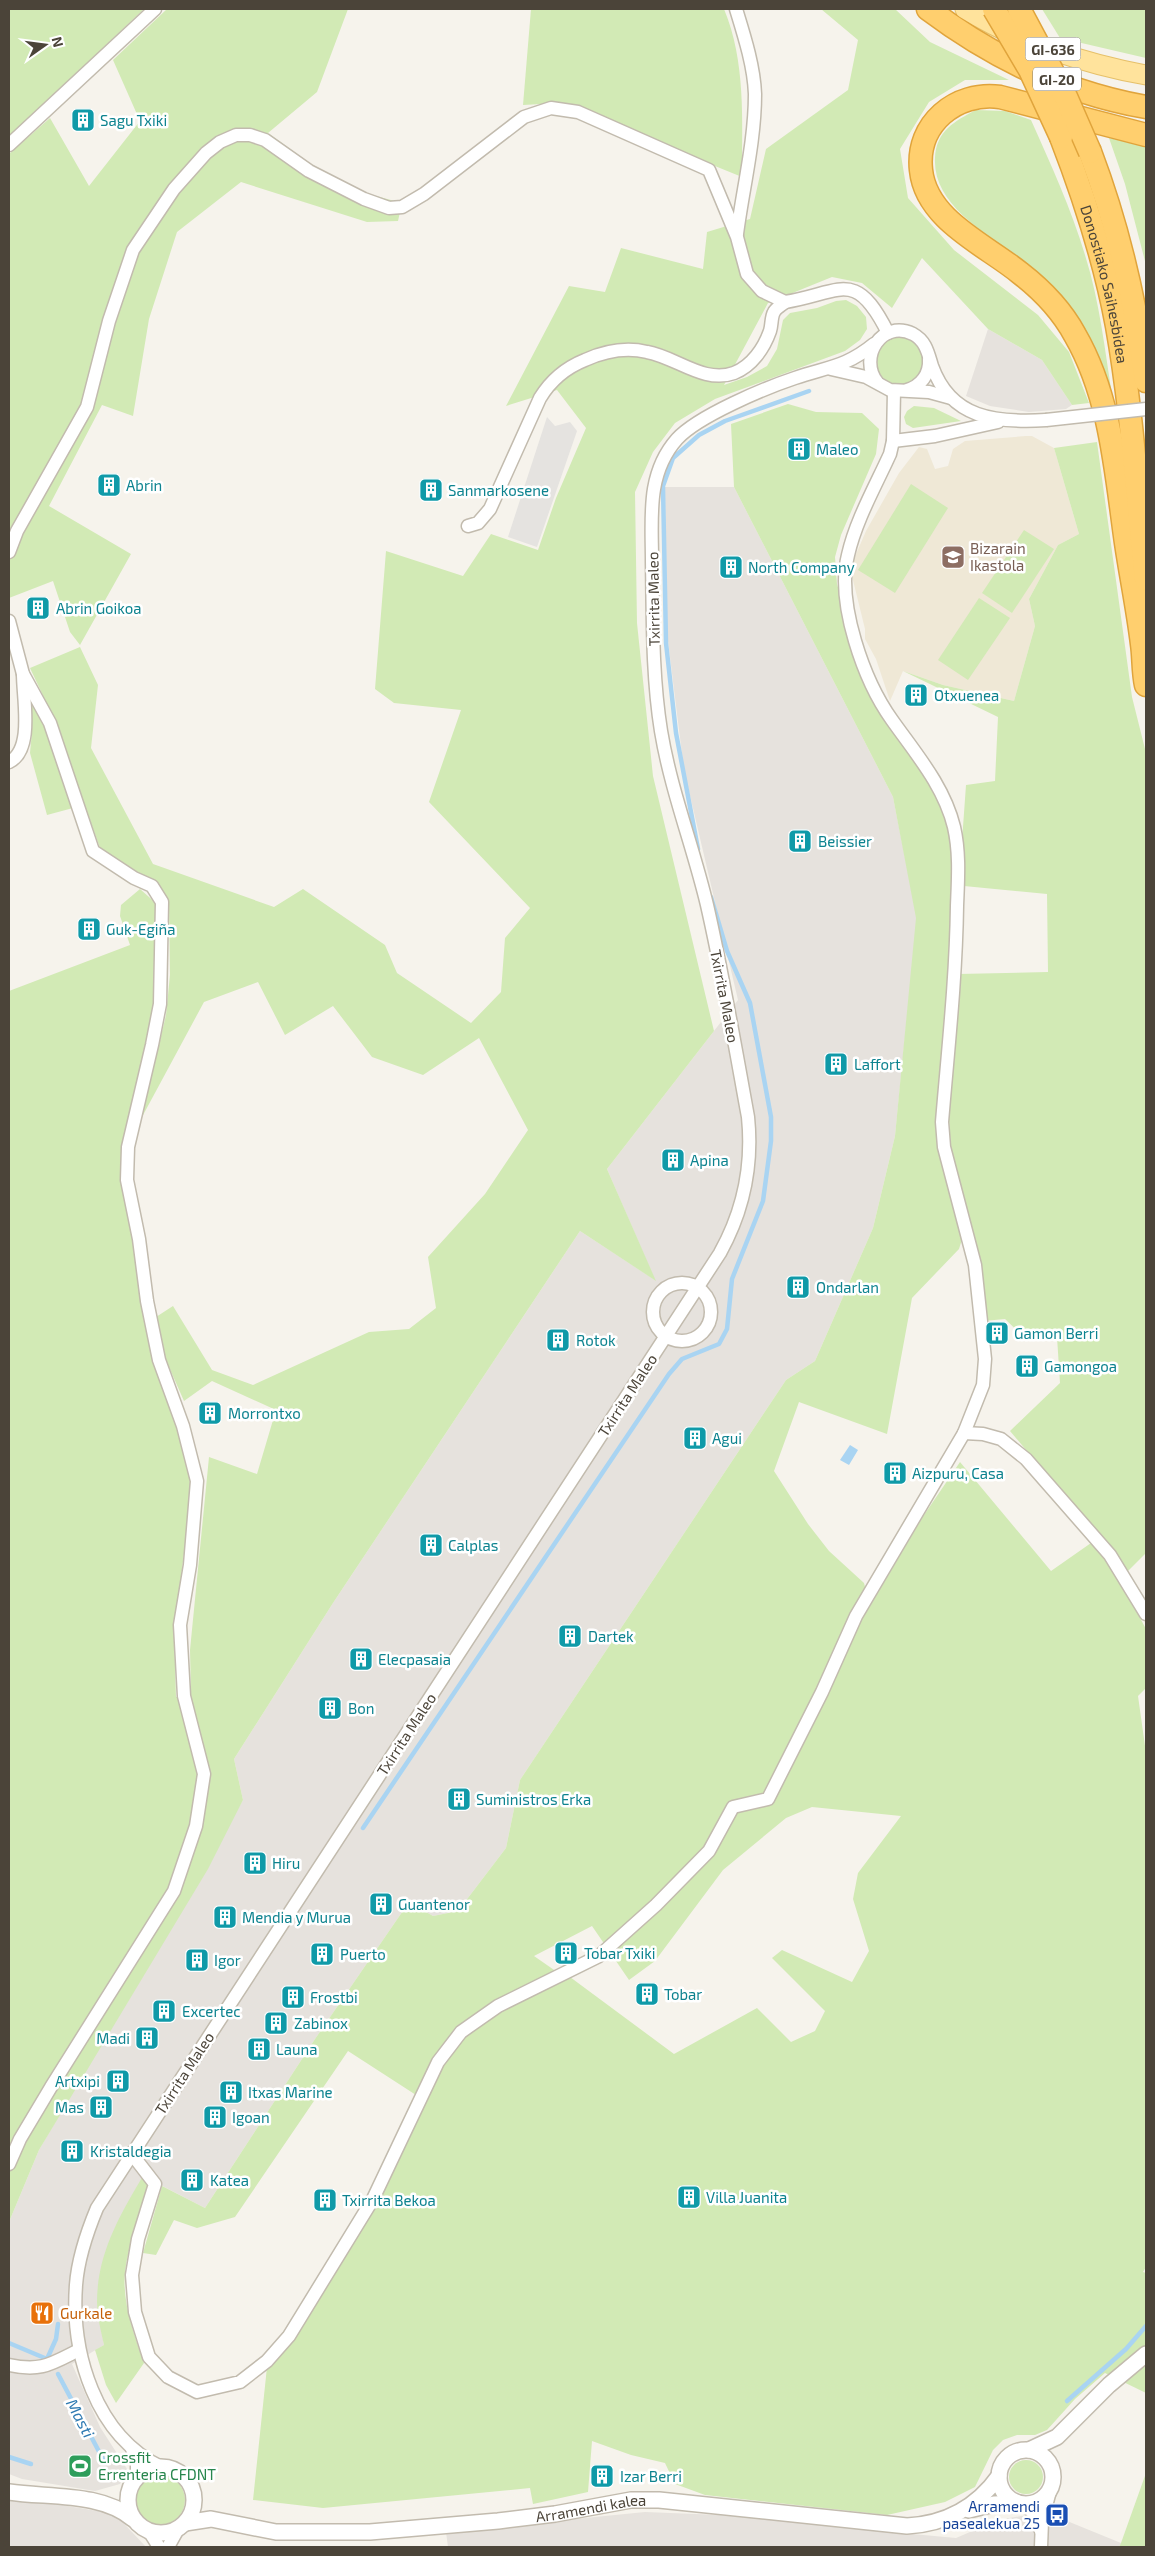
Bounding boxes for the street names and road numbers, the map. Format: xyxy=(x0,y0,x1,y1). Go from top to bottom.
road number: GI-636 xyxy=(1026,38,1080,61)
road number: GI-20 xyxy=(1033,68,1081,90)
street label: Donostiako Saihesbidea xyxy=(1077,203,1132,365)
street label: Txirrita Maleo xyxy=(643,552,663,646)
street label: Txirrita Maleo xyxy=(707,948,743,1044)
street label: Txirrita Maleo xyxy=(594,1350,660,1440)
street label: Txirrita Maleo xyxy=(373,1689,439,1779)
street label: Txirrita Maleo xyxy=(151,2028,217,2118)
street label: Arramendi kalea xyxy=(535,2491,646,2525)

